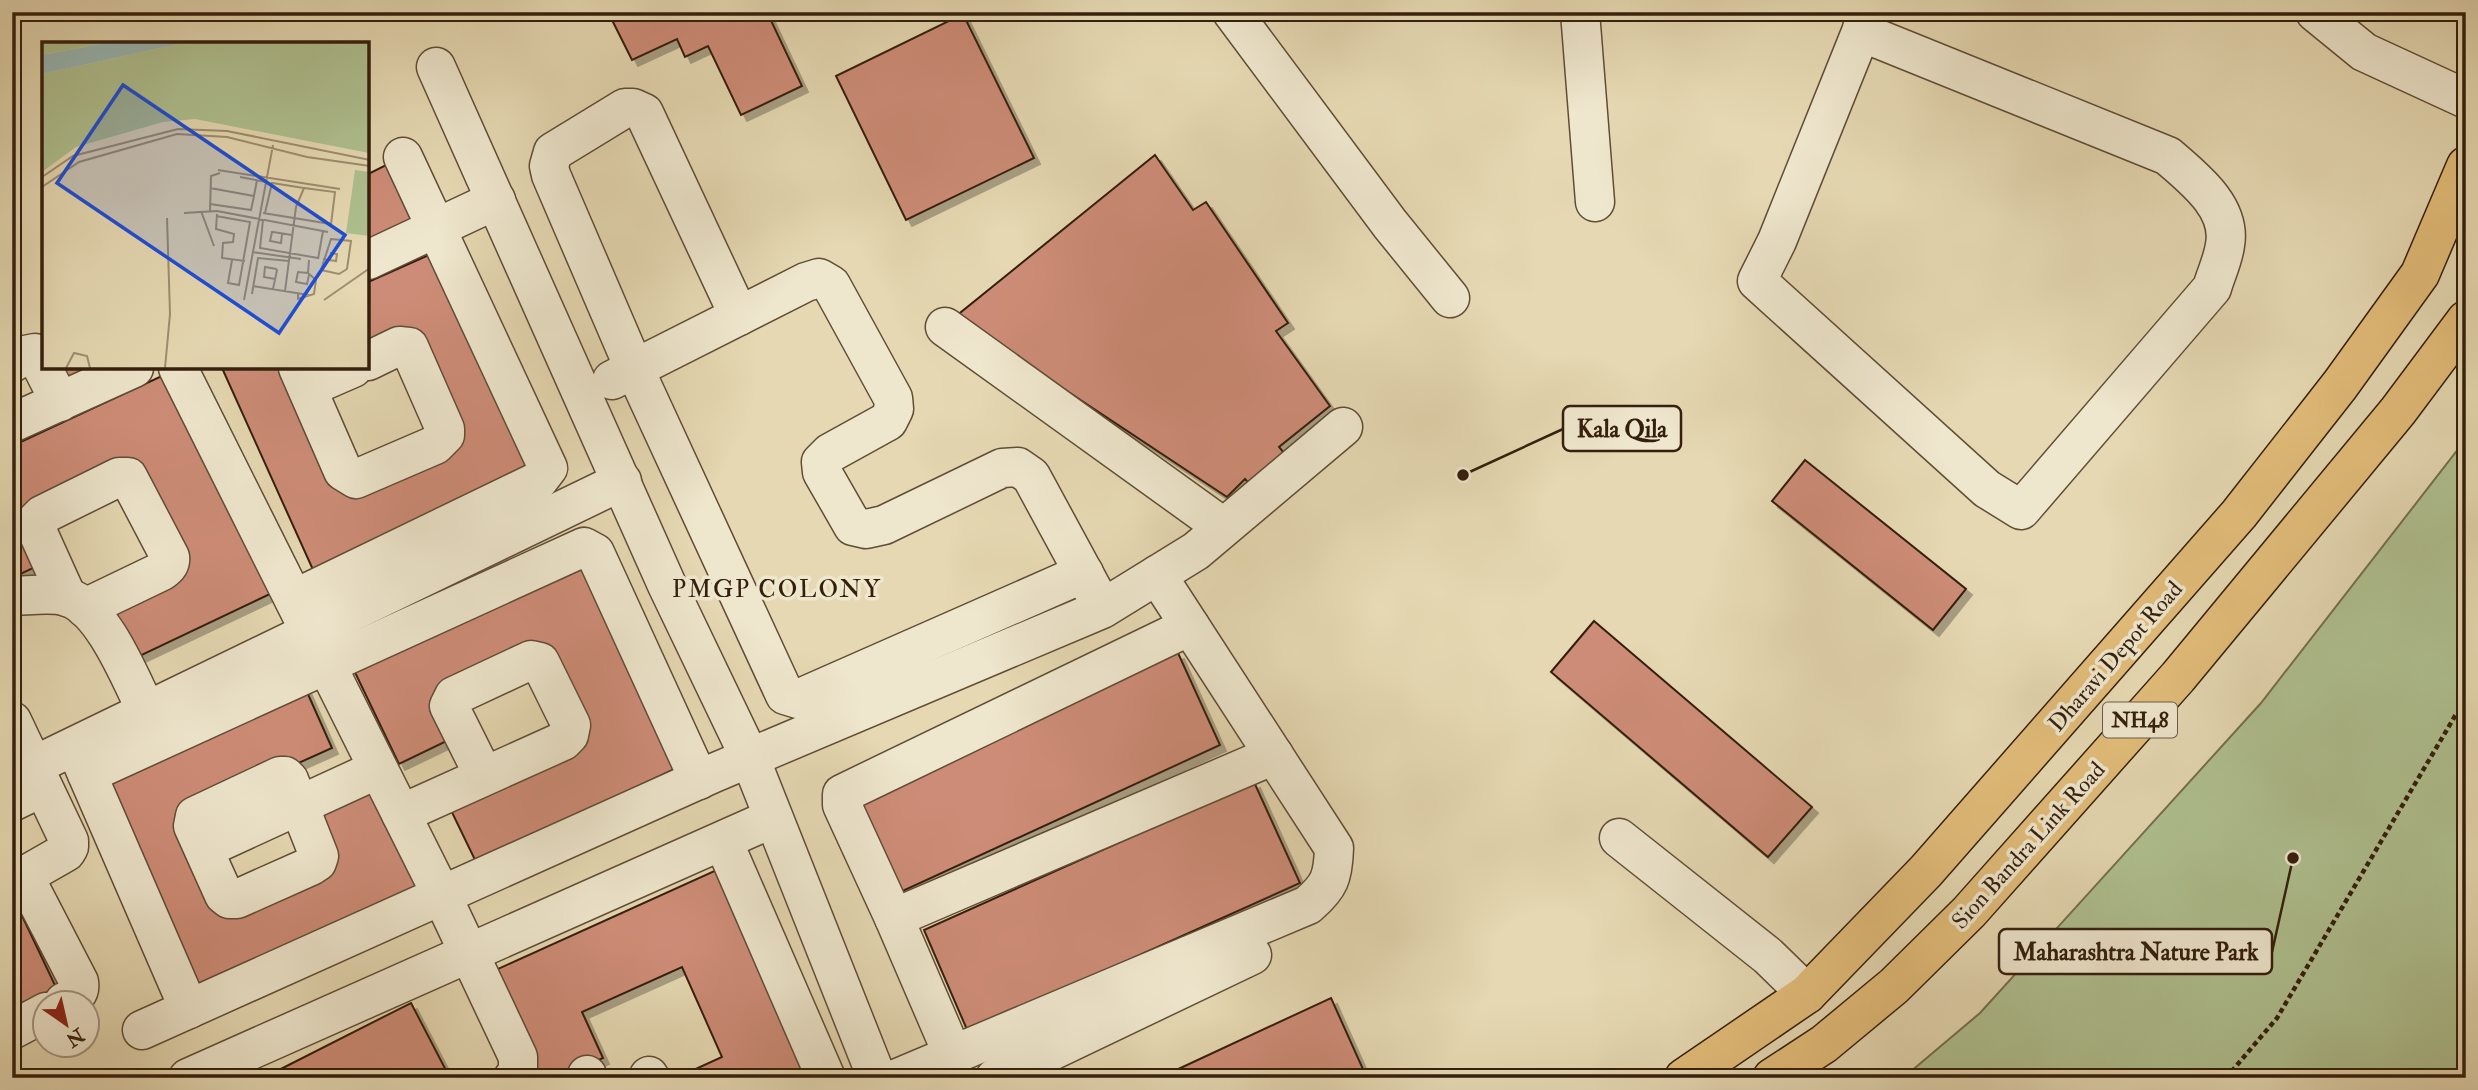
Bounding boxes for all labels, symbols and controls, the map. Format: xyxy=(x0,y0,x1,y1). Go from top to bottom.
inset map xyxy=(42,42,369,369)
callout: Kala Qila xyxy=(1563,406,1681,451)
text: Kala Qila xyxy=(1577,414,1668,445)
district label: PMGP COLONY xyxy=(672,574,882,605)
street label: Dharavi Depot Road xyxy=(2042,575,2189,738)
road number: NH48 xyxy=(2103,702,2177,738)
street label: Sion Bandra Link Road xyxy=(1945,756,2111,935)
callout: Maharashtra Nature Park xyxy=(1999,929,2272,974)
text: Maharashtra Nature Park xyxy=(2012,937,2259,968)
north arrow xyxy=(32,988,102,1058)
text: N xyxy=(60,1022,90,1053)

